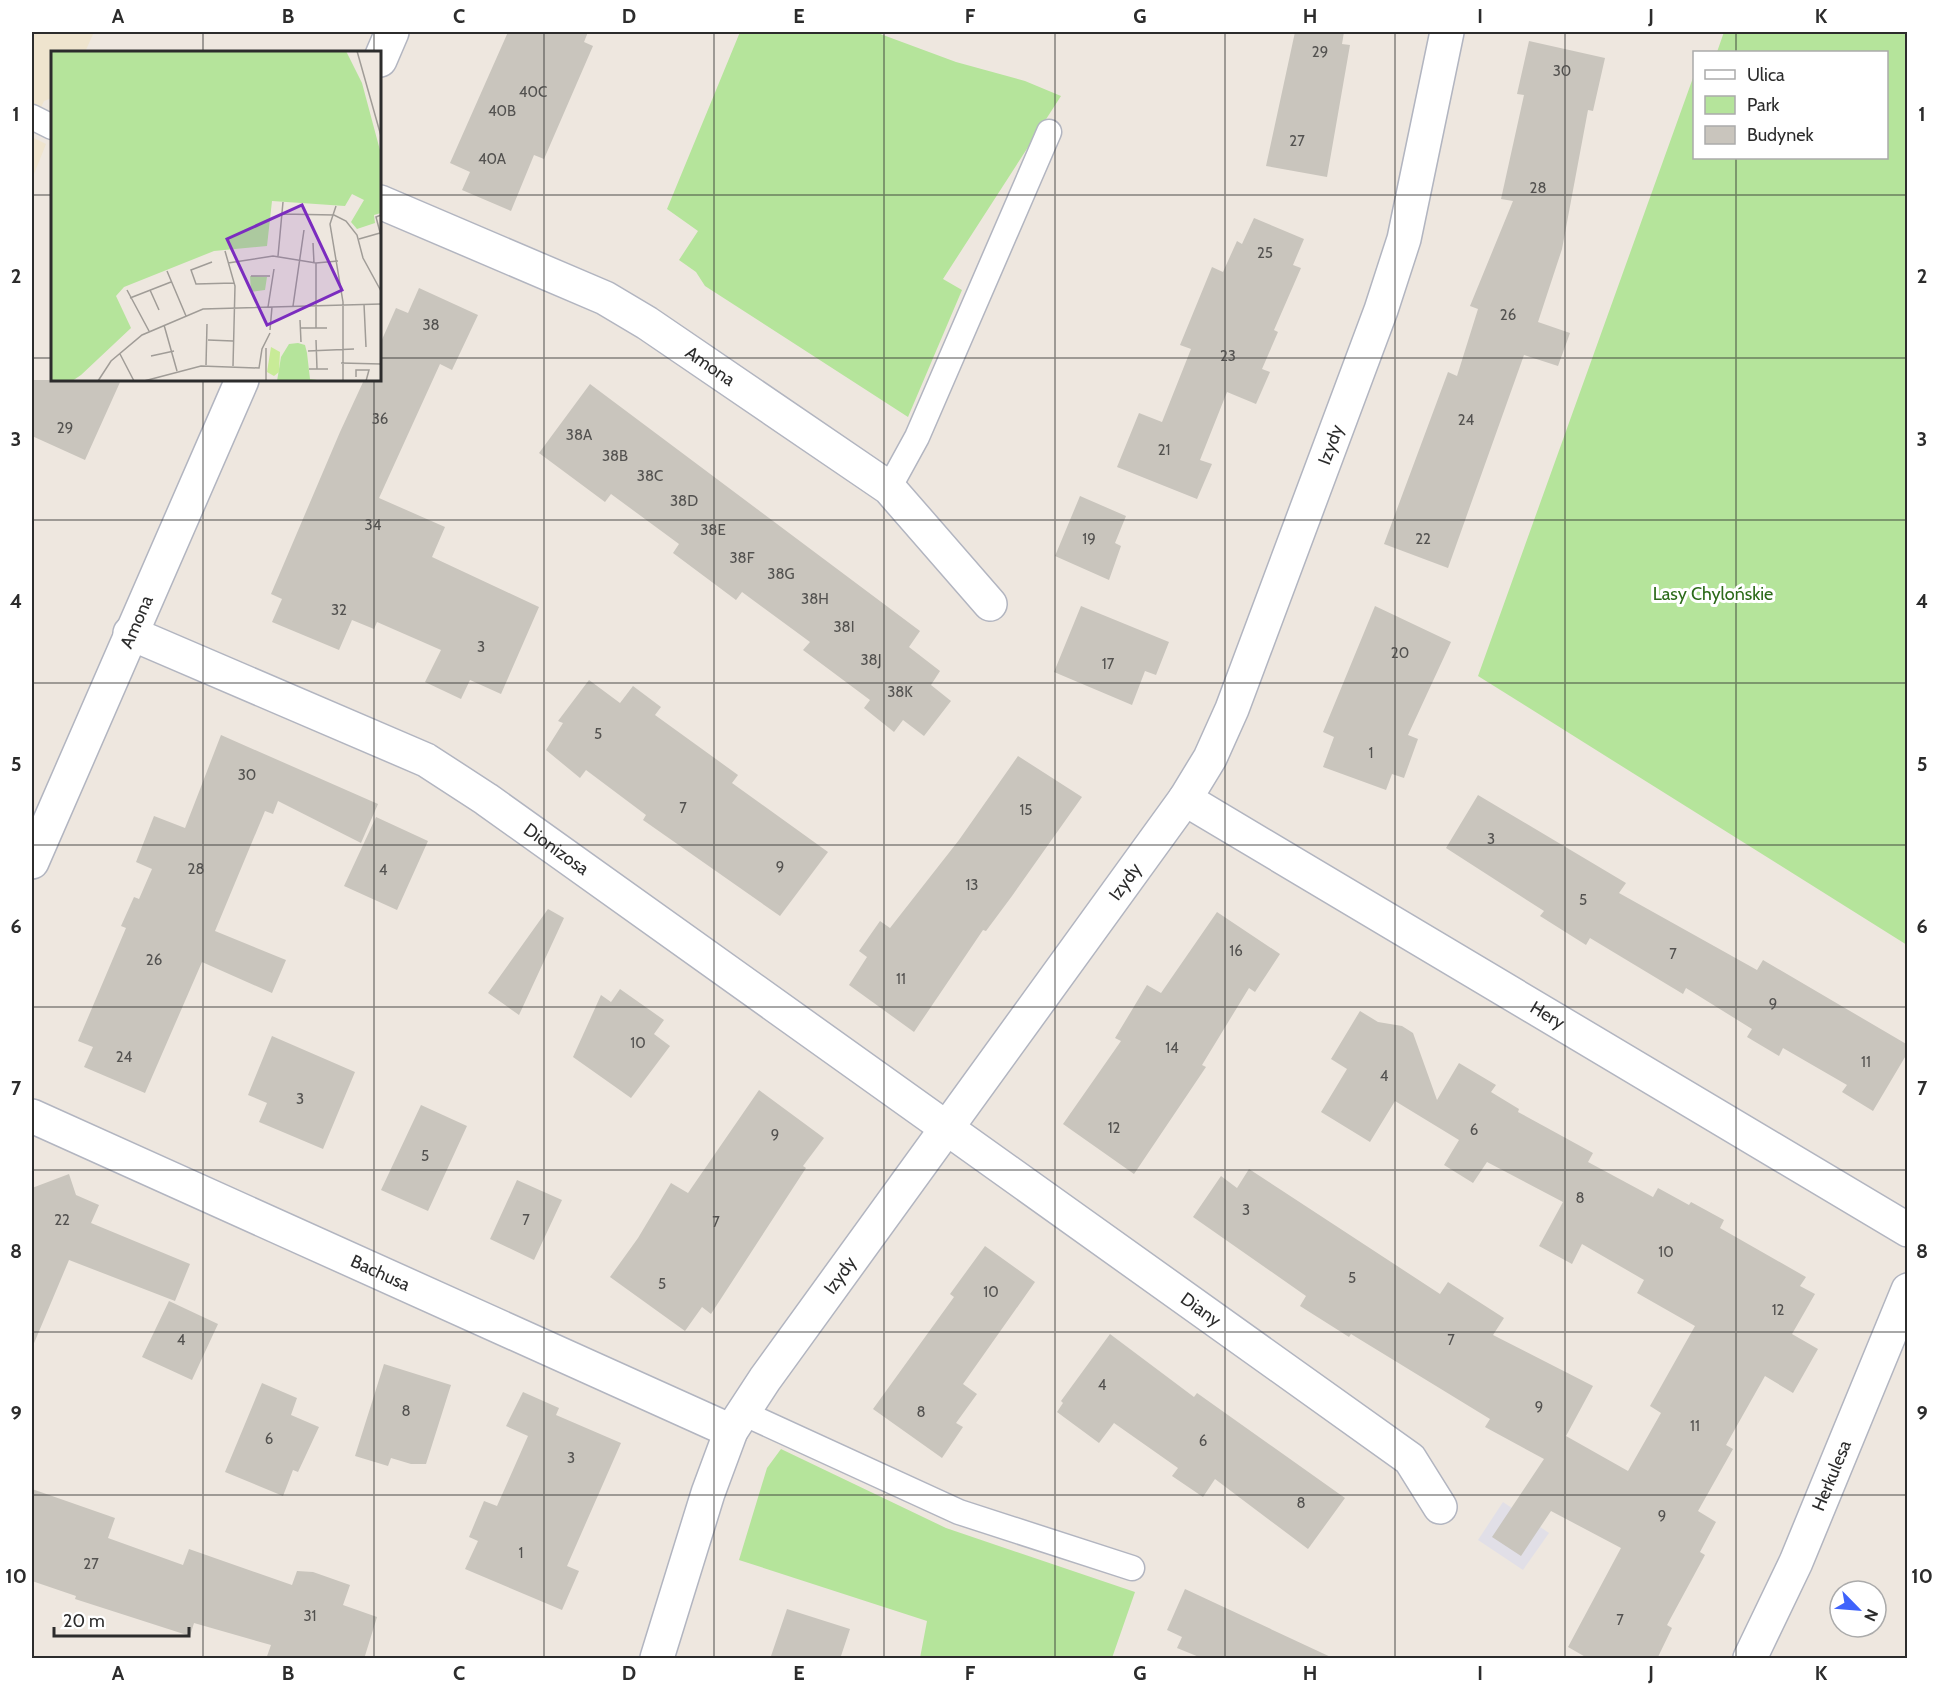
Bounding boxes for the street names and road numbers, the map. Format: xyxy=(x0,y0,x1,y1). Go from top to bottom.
street label: Amona xyxy=(681,341,740,391)
street label: Izydy xyxy=(1313,422,1348,468)
street label: Amona xyxy=(115,592,158,652)
street label: Dionizosa xyxy=(519,818,593,880)
street label: Izydy xyxy=(1104,859,1146,905)
street label: Hery xyxy=(1526,996,1569,1034)
street label: Bachusa xyxy=(347,1250,414,1296)
street label: Izydy xyxy=(819,1252,861,1298)
street label: Diany xyxy=(1176,1288,1225,1331)
street label: Herkulesa xyxy=(1807,1437,1856,1514)

